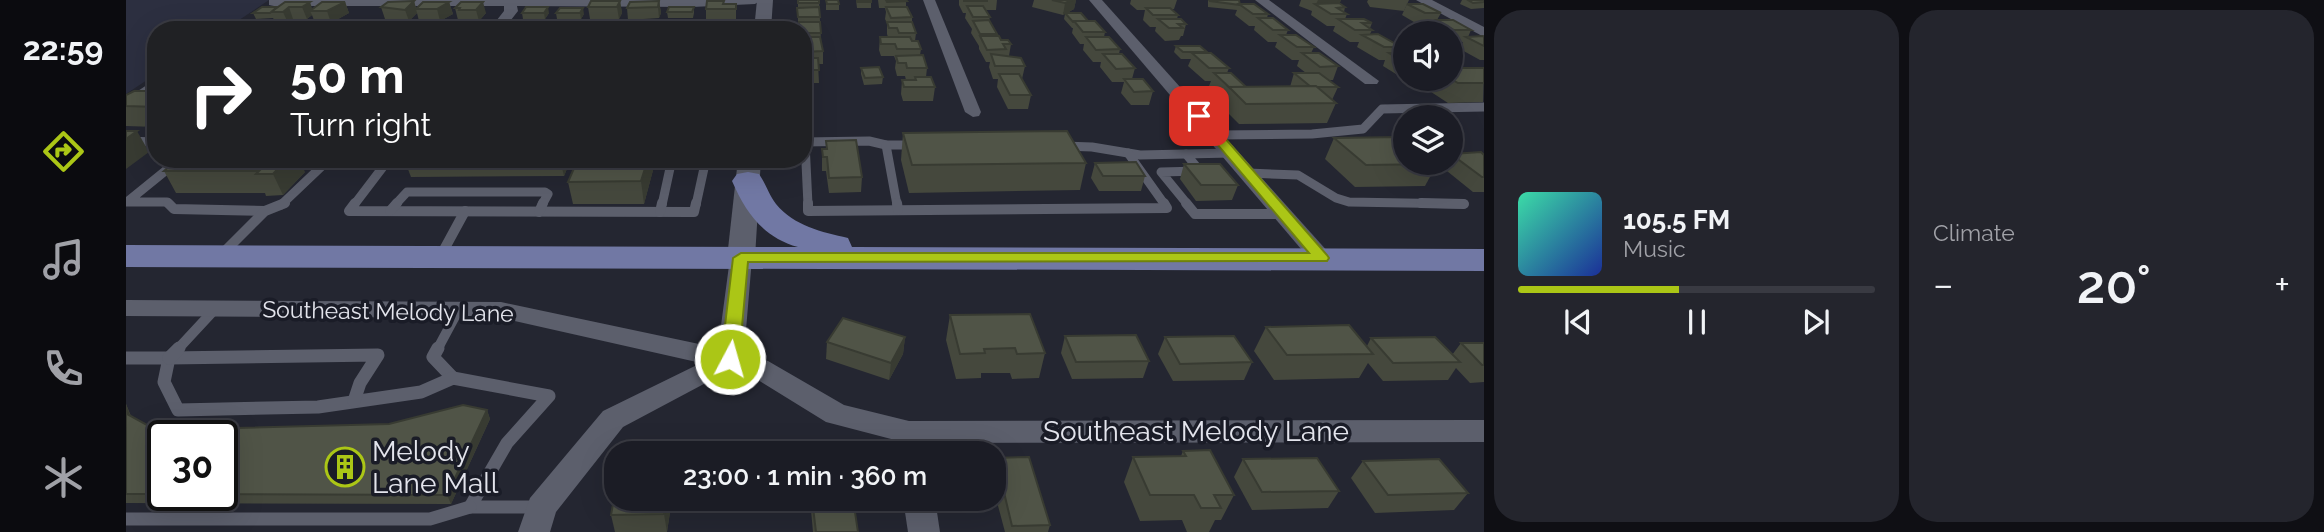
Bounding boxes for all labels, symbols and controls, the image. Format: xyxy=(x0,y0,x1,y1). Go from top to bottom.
map controls xyxy=(1393,21,1463,175)
button: sound xyxy=(1393,21,1463,91)
text: 22:59 xyxy=(23,30,103,67)
text: 50 m xyxy=(290,47,405,104)
icon: right xyxy=(175,49,266,140)
pin xyxy=(1169,86,1229,146)
icon: arrive xyxy=(1180,97,1218,135)
button: layers xyxy=(1393,105,1463,175)
text: Turn right xyxy=(290,106,431,143)
icon: directions xyxy=(39,127,88,176)
text: 105.5 FM xyxy=(1623,205,1730,235)
text: Climate xyxy=(1933,219,2015,246)
icon: music xyxy=(39,235,88,284)
text: Music xyxy=(1623,235,1686,262)
text: 20° xyxy=(2077,254,2151,315)
text: − xyxy=(1933,262,1953,307)
text: + xyxy=(2274,262,2290,307)
street label: Southeast Melody Lane xyxy=(262,295,514,327)
icon: previous xyxy=(1559,303,1597,341)
icon: pause xyxy=(1678,303,1716,341)
icon: next xyxy=(1797,303,1835,341)
position arrow xyxy=(693,322,767,396)
icon: phone xyxy=(39,344,88,393)
street label: Southeast Melody Lane xyxy=(1043,415,1349,448)
speed limit sign: 30 xyxy=(147,420,238,511)
place label: Melody Lane Mall xyxy=(372,435,499,500)
building icon: Melody Lane Mall xyxy=(324,446,366,488)
icon: climate xyxy=(39,453,88,502)
text: 23:00 · 1 min · 360 m xyxy=(683,461,927,491)

